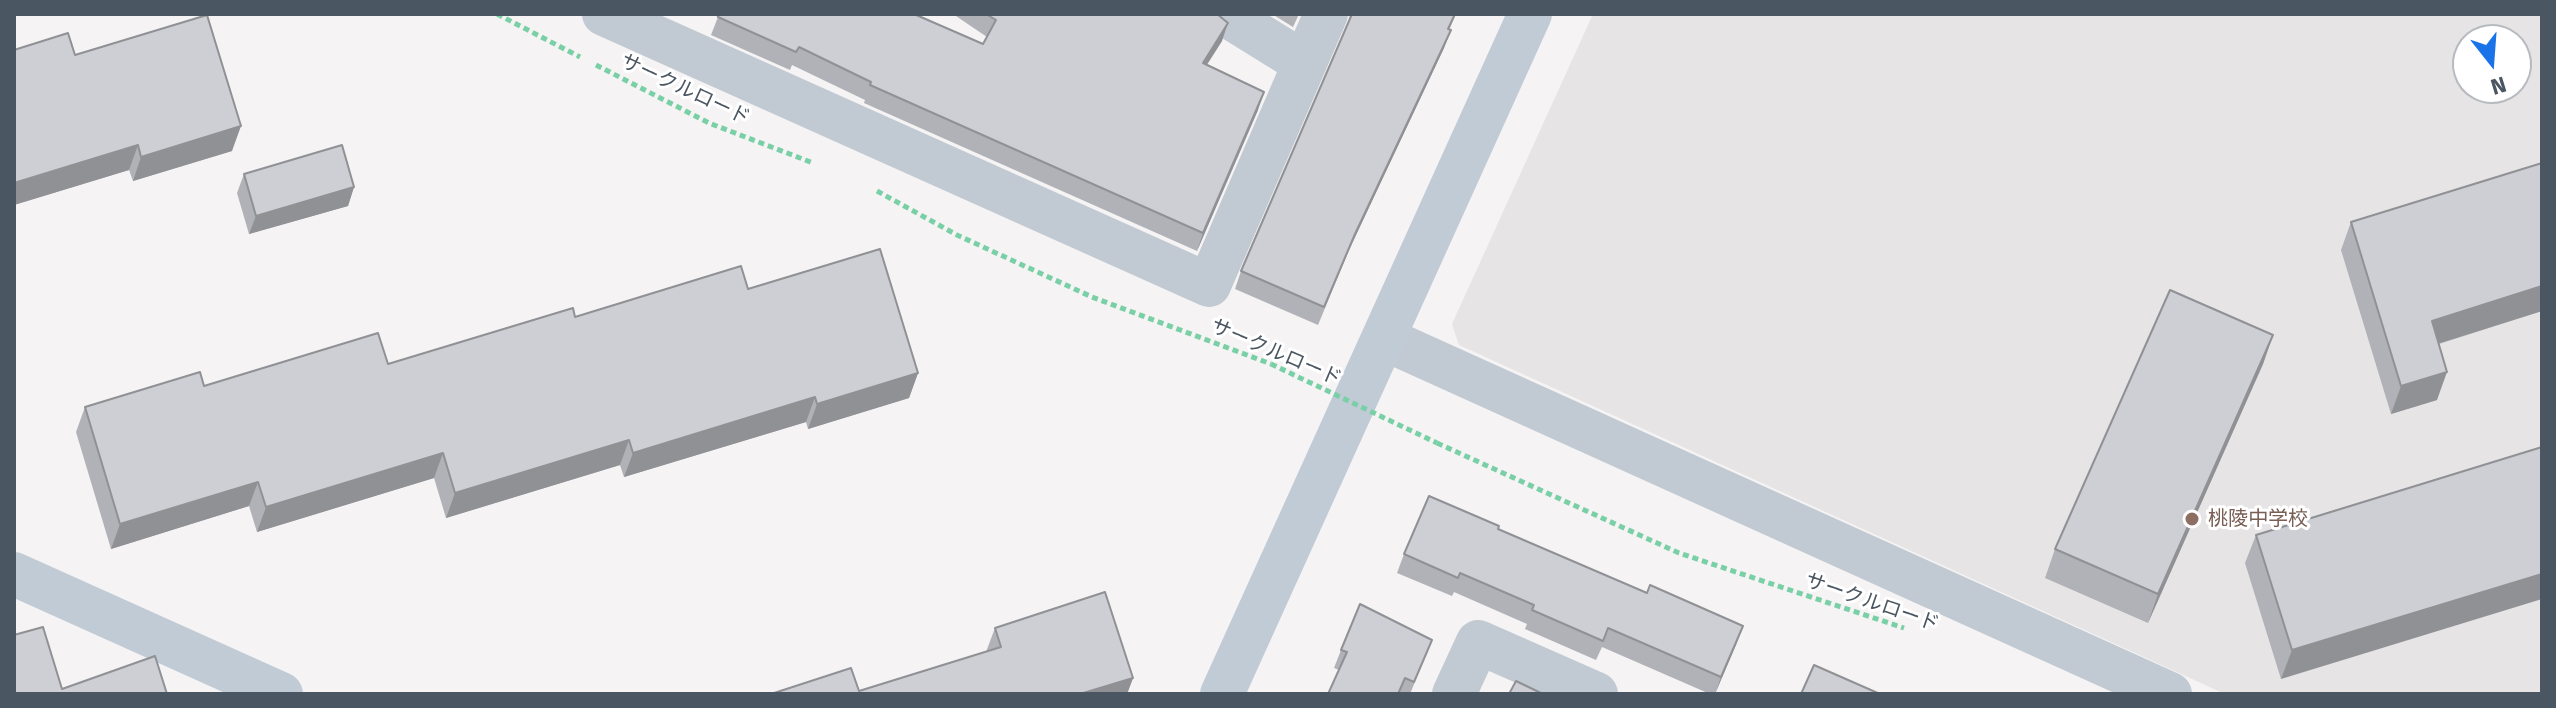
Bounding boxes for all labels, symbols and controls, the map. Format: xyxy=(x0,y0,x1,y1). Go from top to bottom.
north arrow xyxy=(2452,24,2532,104)
street label: サークルロード xyxy=(616,50,754,130)
text: N xyxy=(2488,70,2510,101)
street label: サークルロード xyxy=(1207,315,1345,391)
place label: 桃陵中学校 xyxy=(2208,507,2308,531)
marker: 桃陵中学校 xyxy=(2183,510,2201,528)
street label: サークルロード xyxy=(1802,569,1942,637)

